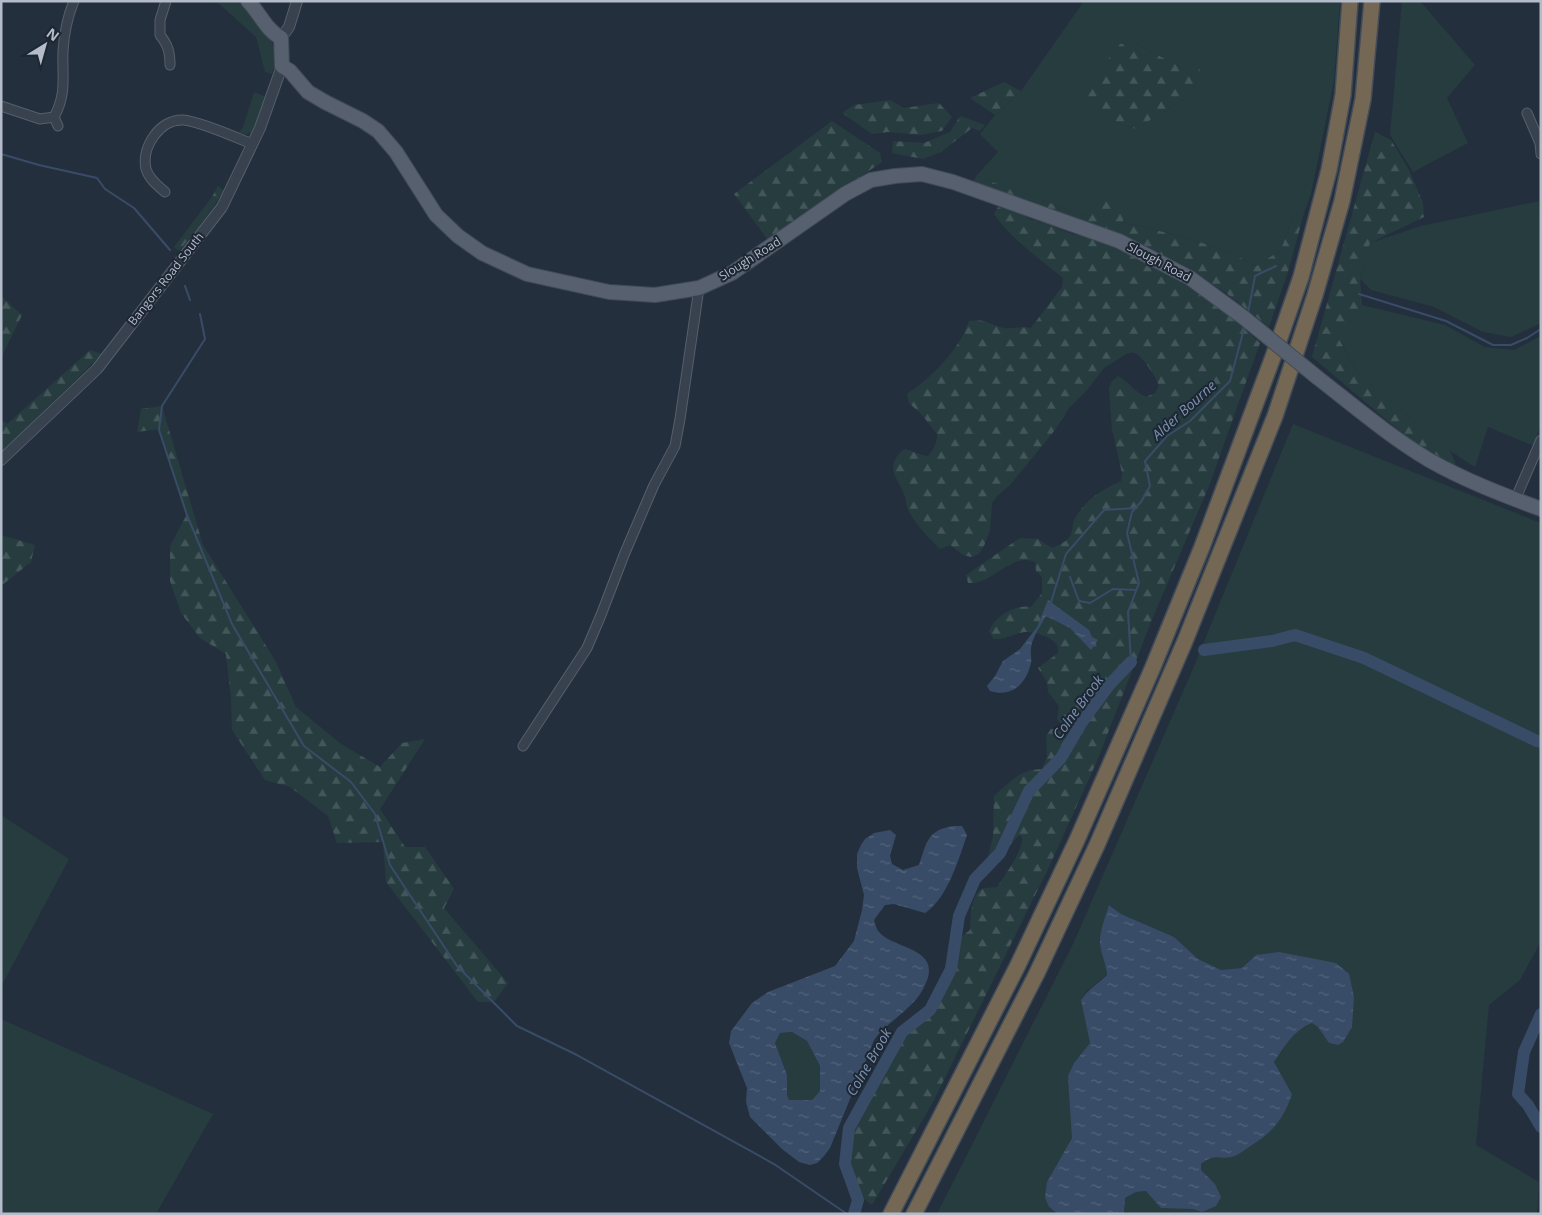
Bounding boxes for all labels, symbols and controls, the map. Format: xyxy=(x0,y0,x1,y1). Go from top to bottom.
north arrow xyxy=(20,20,70,70)
text: N xyxy=(43,23,63,45)
street label: Bangors Road South xyxy=(124,229,207,329)
street label: Slough Road xyxy=(716,233,784,284)
street label: Slough Road xyxy=(1124,238,1194,285)
water label: Alder Bourne xyxy=(1147,376,1220,444)
water label: Colne Brook xyxy=(1048,670,1108,743)
water label: Colne Brook xyxy=(842,1024,896,1099)

